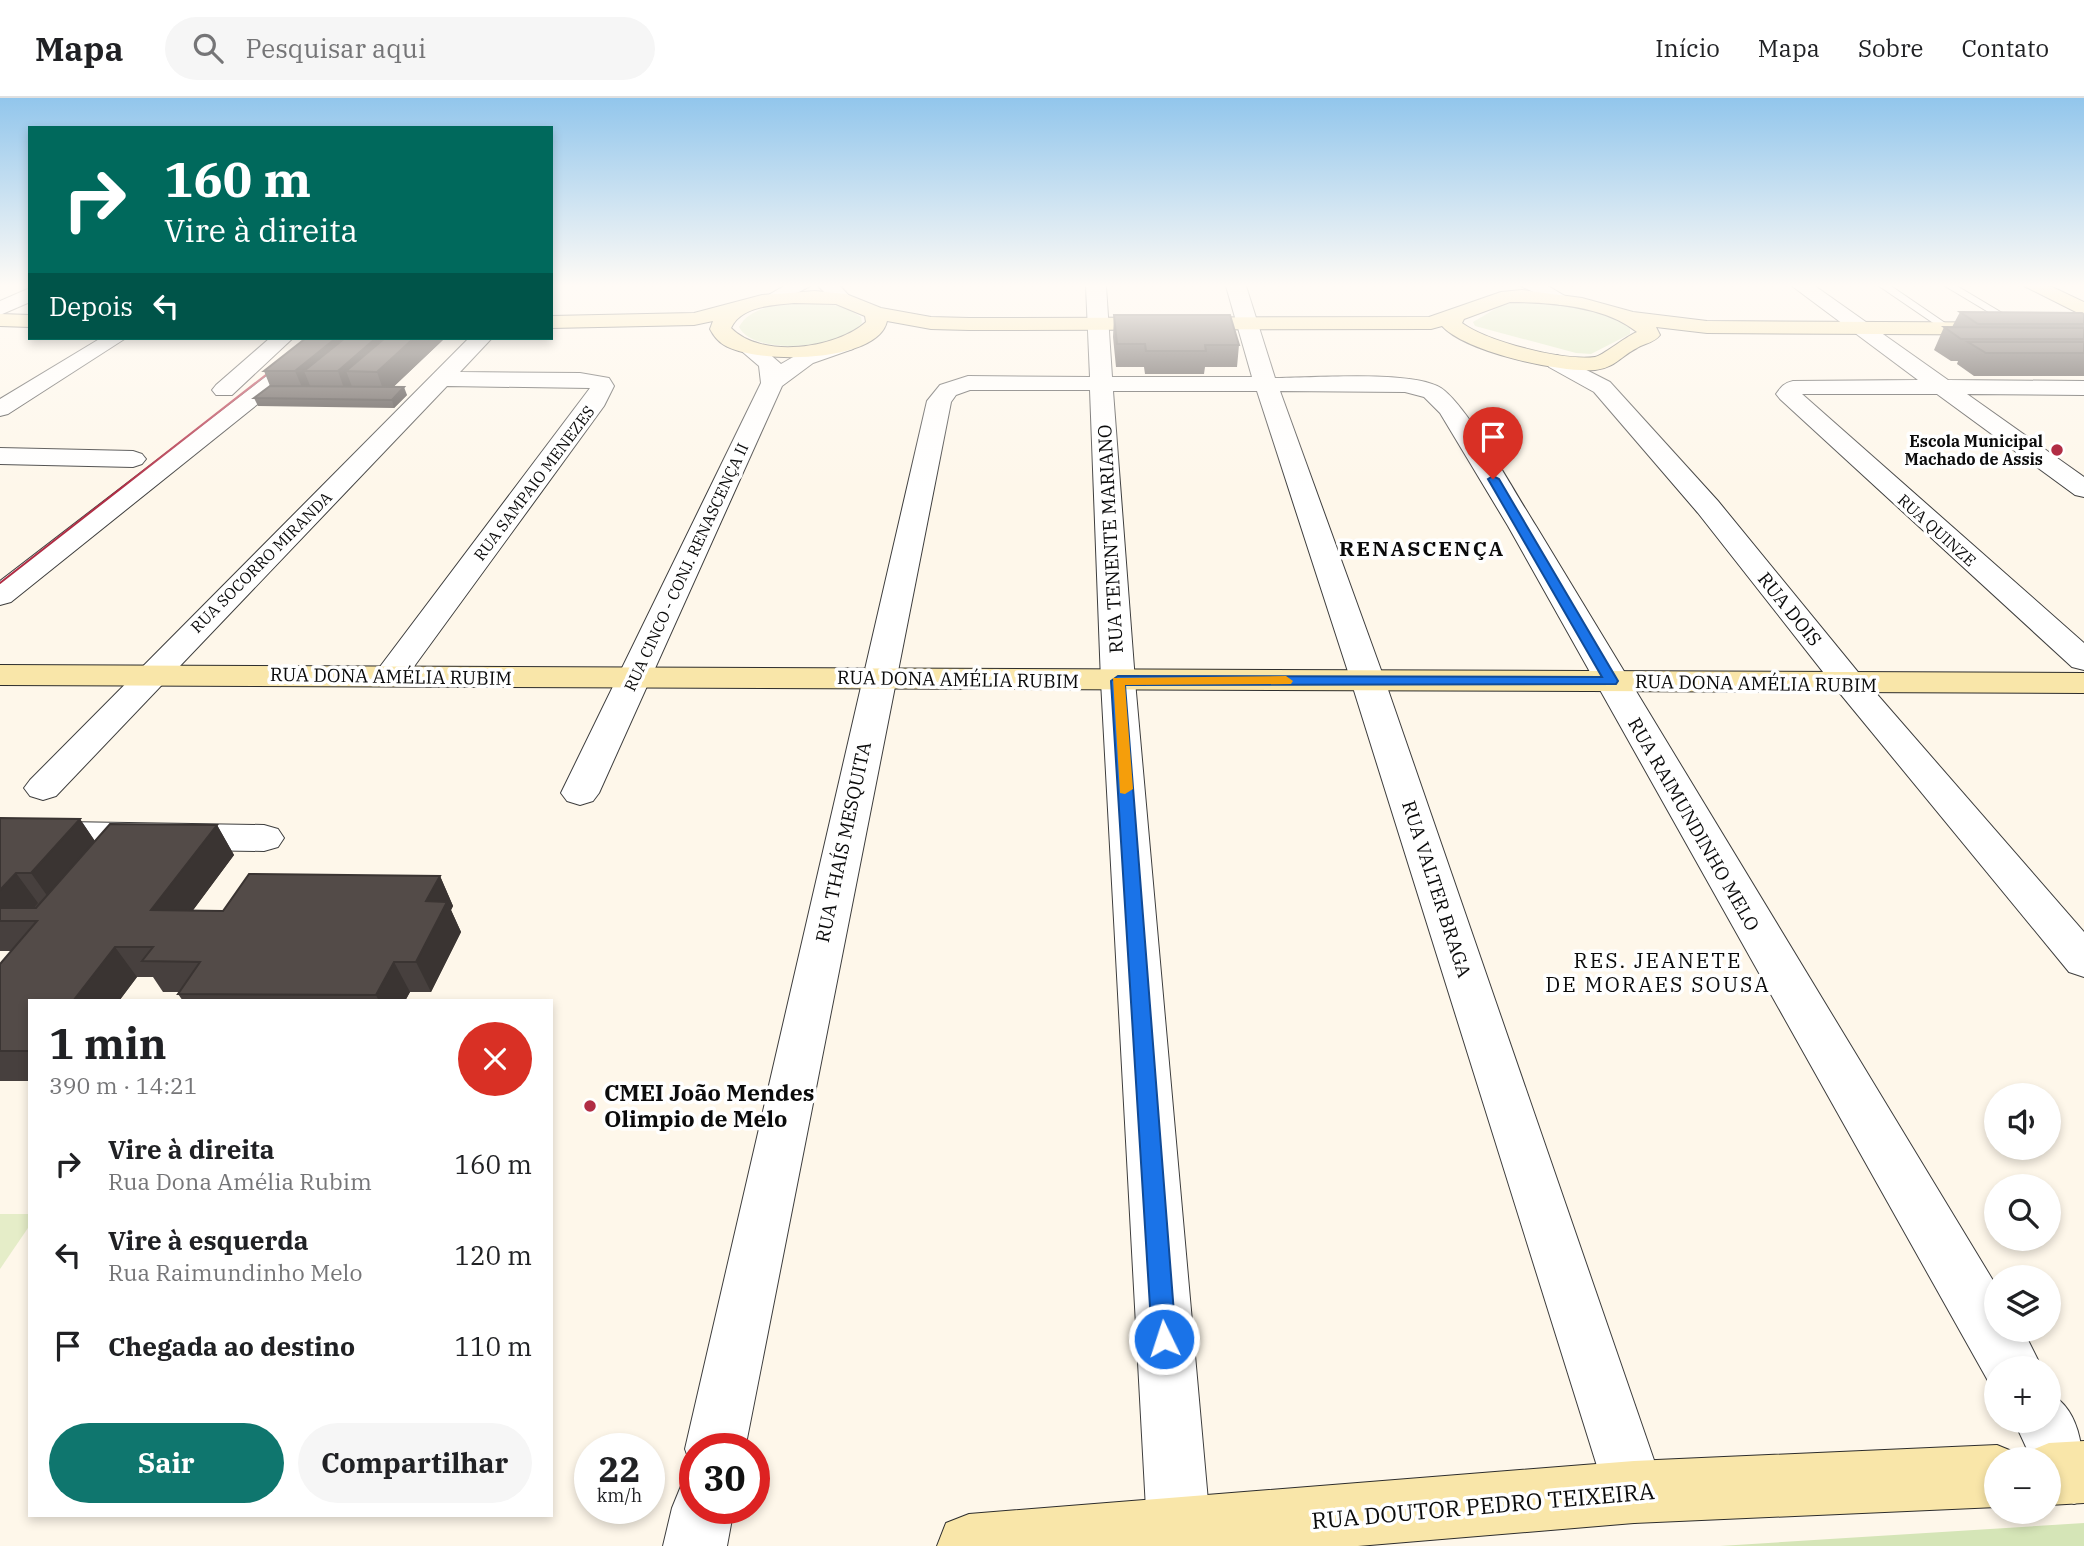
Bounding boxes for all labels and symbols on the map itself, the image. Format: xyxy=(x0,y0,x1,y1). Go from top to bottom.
street label: RUA SAMPAIO MENEZES xyxy=(469,402,599,564)
pin xyxy=(1463,407,1523,479)
street label: RUA TENENTE MARIANO xyxy=(1092,424,1128,654)
place label: Escola Municipal Machado de Assis xyxy=(1905,431,2043,469)
street label: RUA CINCO - CONJ. RENASCENÇA II xyxy=(620,440,752,694)
marker: Escola Municipal Machado de Assis xyxy=(2049,442,2065,458)
street label: RUA SOCORRO MIRANDA xyxy=(186,487,336,637)
street label: RUA QUINZE xyxy=(1894,490,1980,570)
district label: RENASCENÇA xyxy=(1339,534,1505,562)
street label: RUA DOIS xyxy=(1753,567,1827,651)
street label: RUA DONA AMÉLIA RUBIM xyxy=(270,662,512,690)
street label: RUA DONA AMÉLIA RUBIM xyxy=(837,665,1079,693)
street label: RUA DONA AMÉLIA RUBIM xyxy=(1635,669,1877,697)
street label: RUA RAIMUNDINHO MELO xyxy=(1623,713,1765,935)
street label: RUA THAÍS MESQUITA xyxy=(810,740,876,944)
street label: RUA VALTER BRAGA xyxy=(1397,797,1477,981)
district label: RES. JEANETE DE MORAES SOUSA xyxy=(1545,946,1771,998)
place label: CMEI João Mendes Olimpio de Melo xyxy=(604,1077,814,1133)
marker: CMEI João Mendes Olimpio de Melo xyxy=(582,1098,598,1114)
position arrow xyxy=(1127,1302,1201,1376)
speed limit sign: 30 xyxy=(679,1433,770,1524)
street label: RUA DOUTOR PEDRO TEIXEIRA xyxy=(1310,1475,1656,1535)

